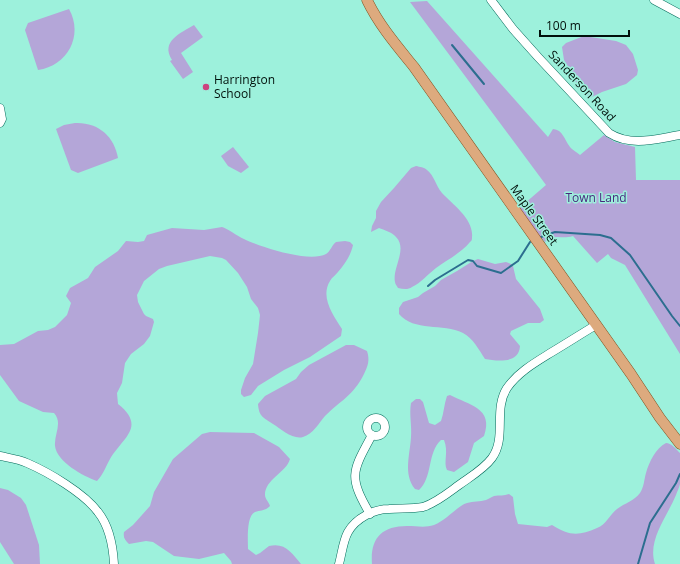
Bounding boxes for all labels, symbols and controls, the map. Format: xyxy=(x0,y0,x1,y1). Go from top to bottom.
scale bar xyxy=(540,12,629,38)
text: 100 m xyxy=(546,17,581,34)
street label: Sanderson Road xyxy=(545,46,620,125)
place label: Harrington School xyxy=(214,71,275,102)
marker: Harrington School xyxy=(201,82,211,92)
street label: Maple Street xyxy=(507,181,562,249)
park label: Town Land xyxy=(565,189,627,206)

